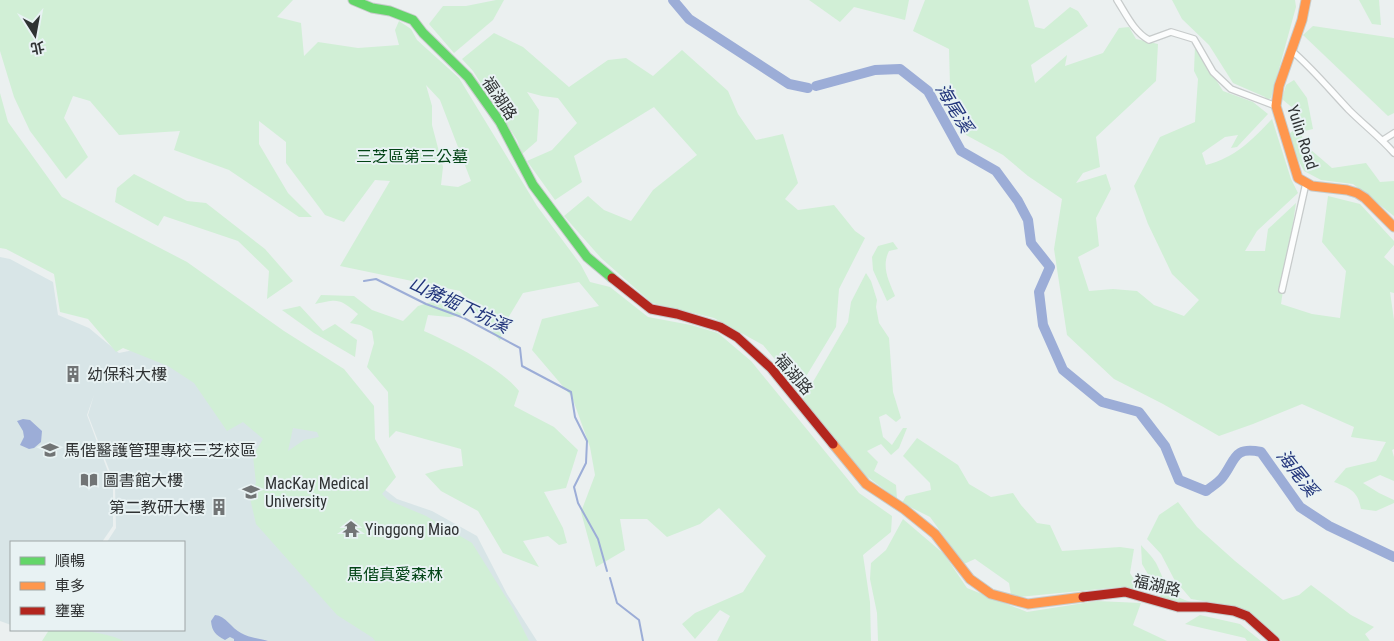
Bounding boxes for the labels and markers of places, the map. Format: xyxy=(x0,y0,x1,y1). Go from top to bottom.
building icon: 幼保科大樓 xyxy=(63,364,83,384)
place label: 幼保科大樓 xyxy=(87,365,167,384)
school or university icon: 馬偕醫護管理專校三芝校區 xyxy=(40,440,60,460)
place label: 馬偕醫護管理專校三芝校區 xyxy=(64,441,256,460)
library icon: 圖書館大樓 xyxy=(79,470,99,490)
place label: 圖書館大樓 xyxy=(103,471,183,490)
place label: MacKay Medical University xyxy=(265,474,369,511)
school or university icon: MacKay Medical University xyxy=(241,482,261,502)
building icon: 第二教研大樓 xyxy=(209,497,229,517)
place label: 第二教研大樓 xyxy=(109,498,205,517)
temple icon: Yinggong Miao xyxy=(341,519,361,539)
place label: Yinggong Miao xyxy=(365,520,459,539)

